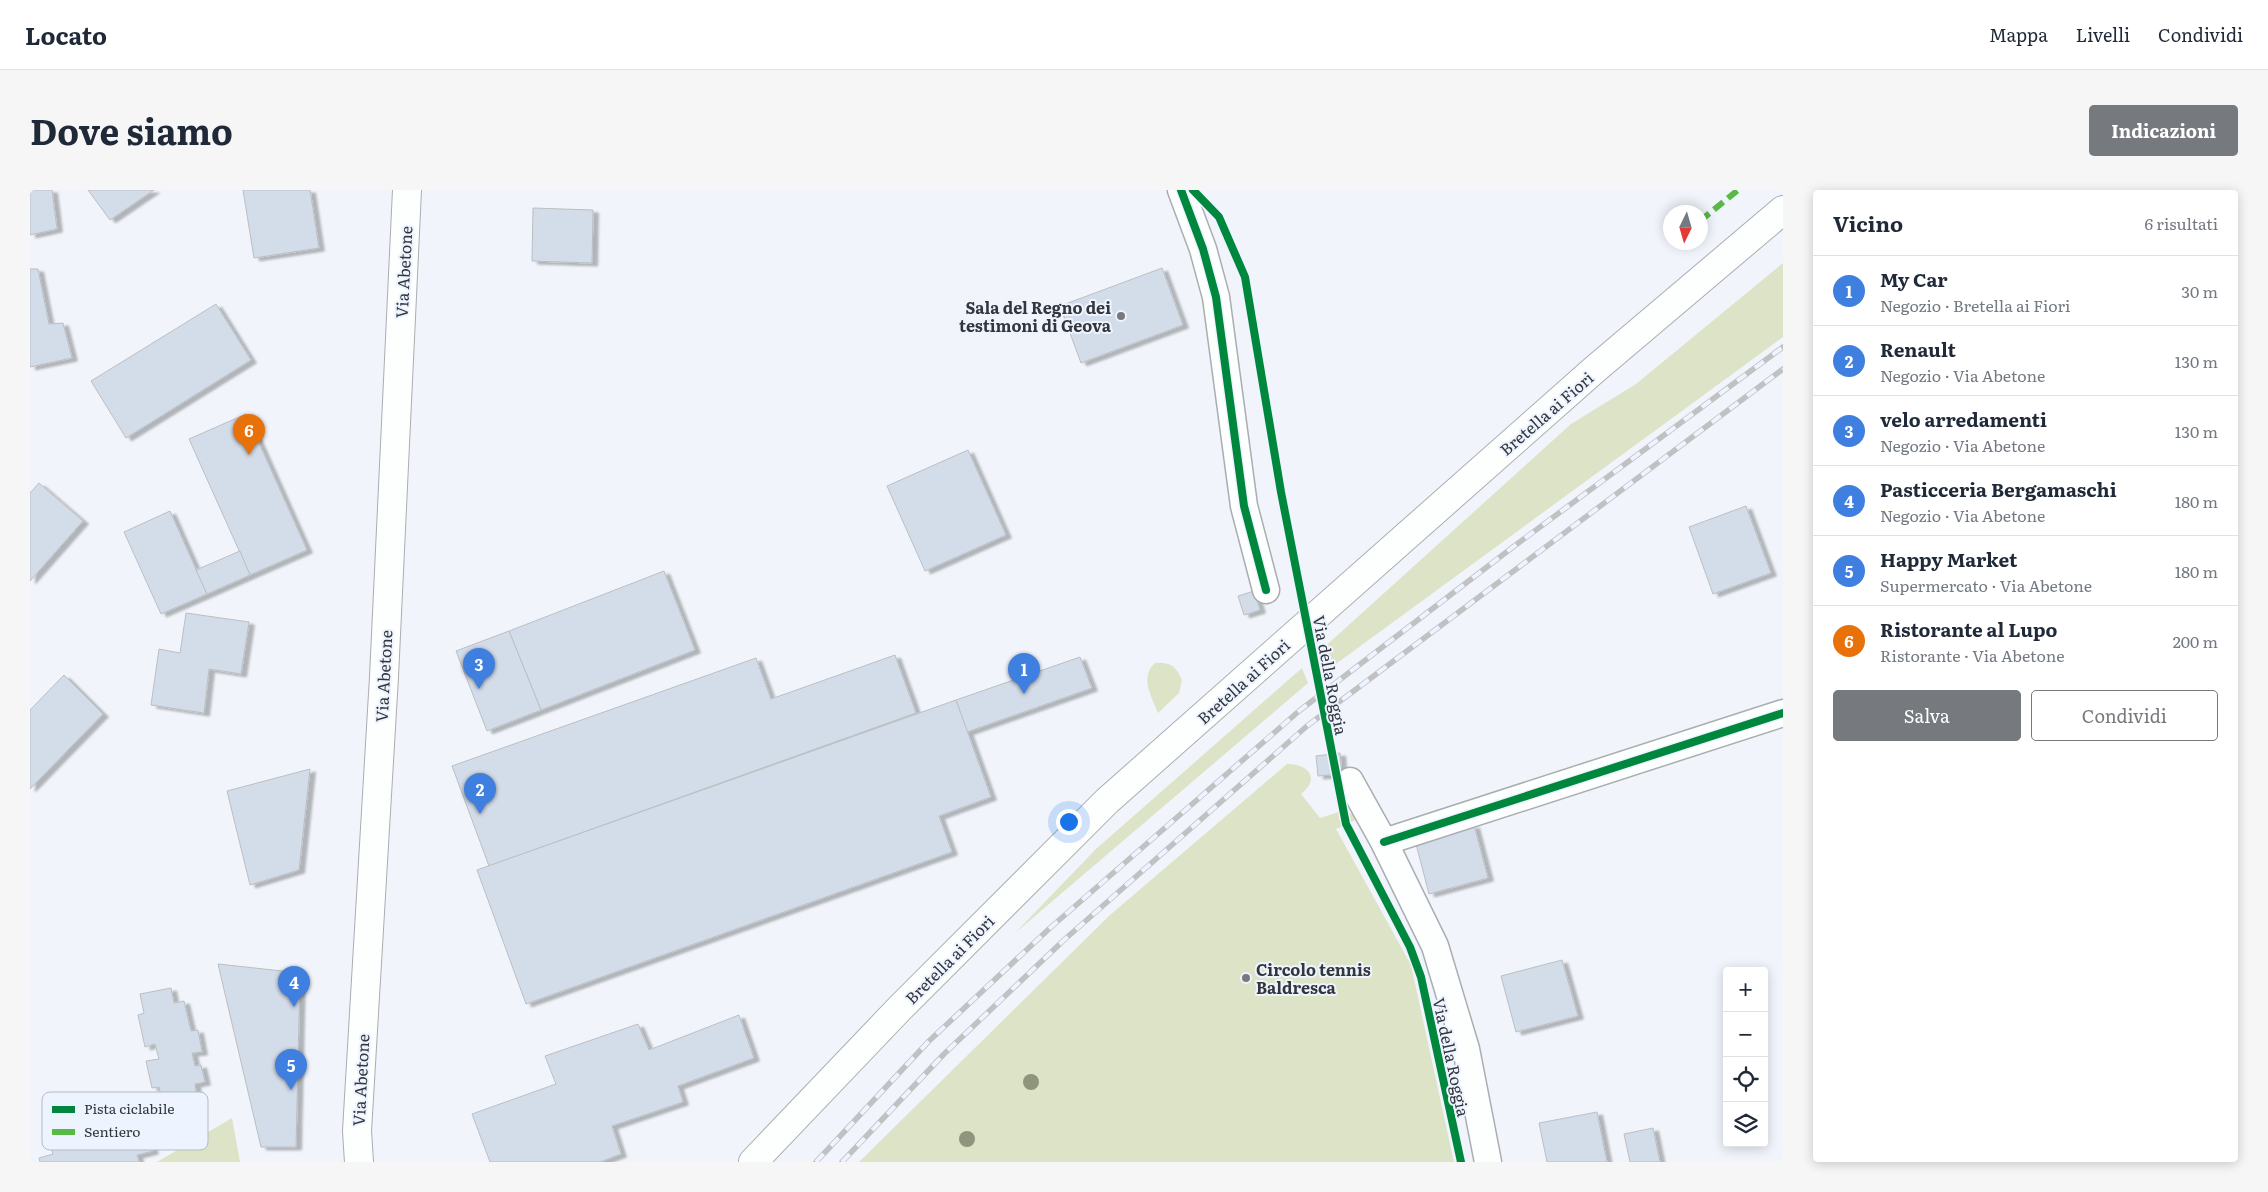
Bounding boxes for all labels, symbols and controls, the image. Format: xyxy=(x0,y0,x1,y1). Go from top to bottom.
text: Locato xyxy=(25,17,107,52)
text: Mappa xyxy=(1989,21,2048,48)
text: Livelli xyxy=(2076,21,2130,48)
text: Condividi xyxy=(2158,21,2243,48)
text: Dove siamo xyxy=(30,104,233,156)
button: Indicazioni xyxy=(2089,105,2238,156)
north arrow xyxy=(1663,205,1708,250)
text: Vicino xyxy=(1833,207,1903,238)
text: 6 risultati xyxy=(2145,211,2218,235)
street label: Via Abetone xyxy=(389,225,417,319)
text: My Car xyxy=(1880,265,1948,293)
text: 1 xyxy=(1846,279,1852,303)
text: 30 m xyxy=(2181,279,2218,303)
text: Negozio · Bretella ai Fiori xyxy=(1880,293,2070,317)
place label: Sala del Regno dei testimoni di Geova xyxy=(959,295,1112,337)
marker: Sala del Regno dei testimoni di Geova xyxy=(1115,310,1127,322)
text: Renault xyxy=(1880,335,1956,363)
text: 2 xyxy=(1845,349,1853,373)
text: 130 m xyxy=(2175,349,2218,373)
text: Negozio · Via Abetone xyxy=(1880,363,2045,387)
street label: Bretella ai Fiori xyxy=(1494,365,1598,461)
text: velo arredamenti xyxy=(1880,405,2047,433)
pin: 6 xyxy=(233,414,265,455)
text: 3 xyxy=(1845,419,1853,443)
text: 130 m xyxy=(2175,419,2218,443)
text: Negozio · Via Abetone xyxy=(1880,433,2045,457)
text: Pasticceria Bergamaschi xyxy=(1880,475,2117,503)
text: 4 xyxy=(1844,489,1854,513)
text: 180 m xyxy=(2175,489,2218,513)
text: Negozio · Via Abetone xyxy=(1880,503,2045,527)
text: Happy Market xyxy=(1880,545,2017,573)
text: 5 xyxy=(1845,559,1853,583)
text: 180 m xyxy=(2175,559,2218,583)
text: Supermercato · Via Abetone xyxy=(1880,573,2092,597)
street label: Via della Roggia xyxy=(1308,613,1354,737)
text: Ristorante al Lupo xyxy=(1880,615,2057,643)
street label: Via Abetone xyxy=(369,629,397,723)
text: 6 xyxy=(1844,629,1854,653)
text: 200 m xyxy=(2173,629,2218,653)
street label: Bretella ai Fiori xyxy=(1191,633,1295,729)
text: Ristorante · Via Abetone xyxy=(1880,643,2065,667)
pin: 3 xyxy=(463,648,495,689)
pin: 1 xyxy=(1008,653,1040,694)
button: Salva xyxy=(1833,690,2021,741)
button: Condividi xyxy=(2031,690,2218,741)
pin: 2 xyxy=(464,773,496,814)
your location xyxy=(1056,809,1082,835)
street label: Bretella ai Fiori xyxy=(899,909,999,1009)
place label: Circolo tennis Baldresca xyxy=(1256,957,1371,999)
pin: 4 xyxy=(278,966,310,1007)
map controls xyxy=(1723,967,1768,1147)
button: + xyxy=(1723,967,1768,1012)
marker: Circolo tennis Baldresca xyxy=(1240,972,1252,984)
street label: Via della Roggia xyxy=(1428,995,1476,1119)
button: − xyxy=(1723,1012,1768,1057)
street label: Via Abetone xyxy=(346,1033,374,1127)
pin: 5 xyxy=(275,1049,307,1090)
button: locate xyxy=(1723,1057,1768,1102)
legend xyxy=(42,1092,208,1150)
text: Pista ciclabile xyxy=(84,1098,174,1118)
button: layers xyxy=(1723,1102,1768,1147)
text: Sentiero xyxy=(84,1121,140,1141)

